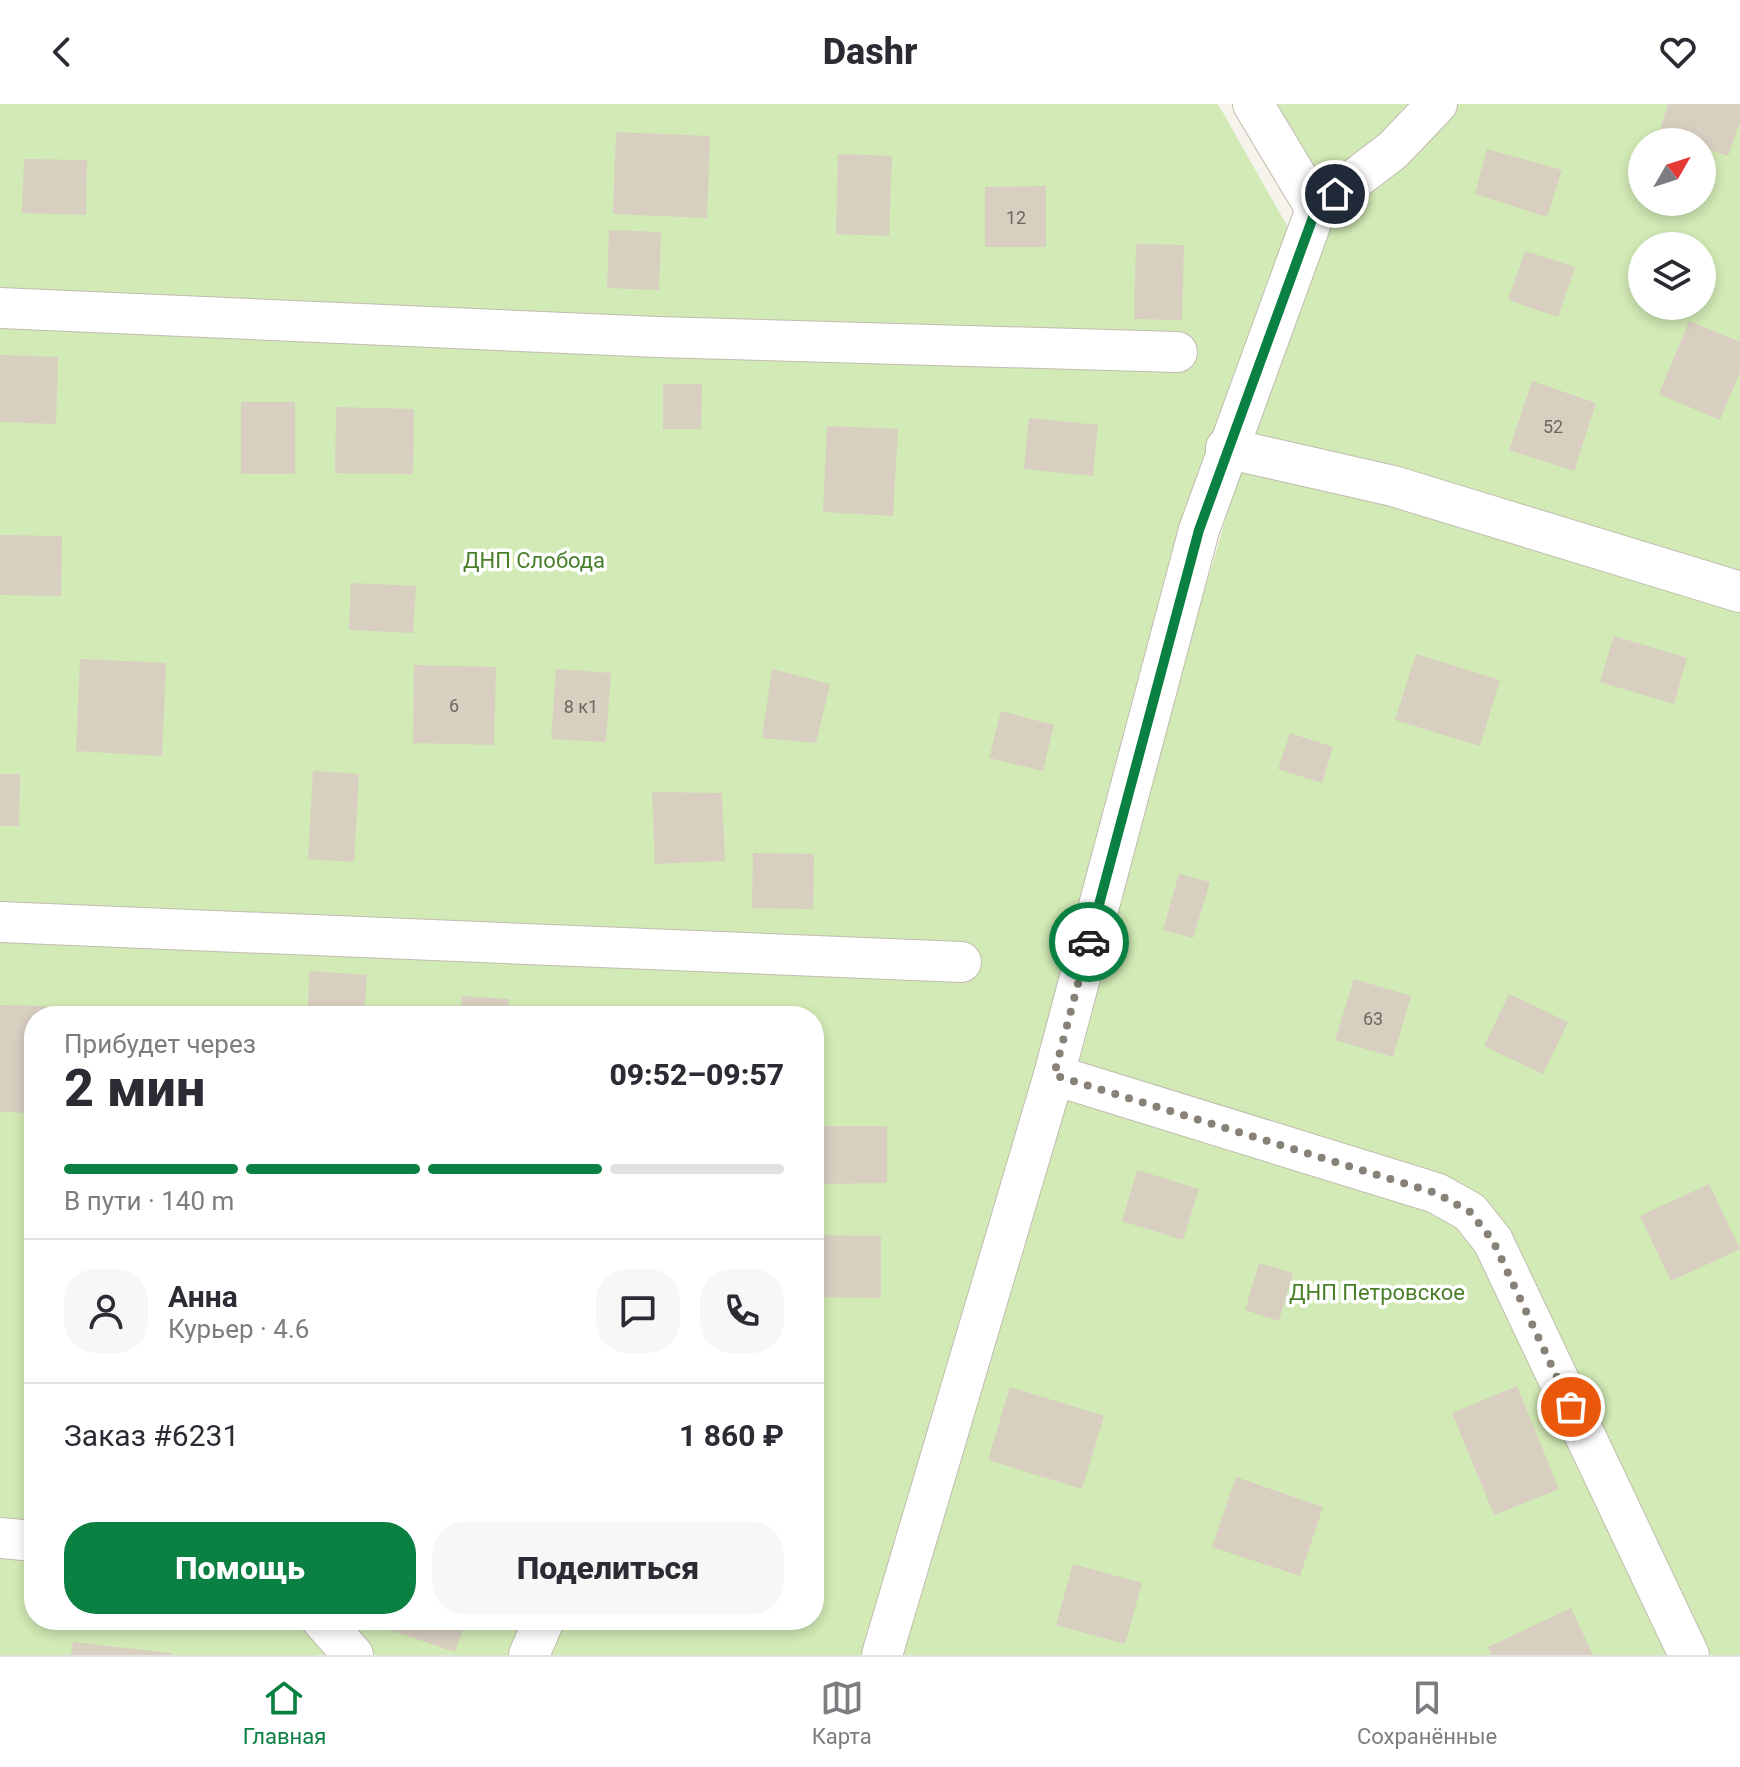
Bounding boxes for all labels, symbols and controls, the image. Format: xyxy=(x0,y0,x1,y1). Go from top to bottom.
icon: back xyxy=(40,30,84,74)
icon: heart xyxy=(1656,30,1700,74)
text: Dashr xyxy=(823,31,917,73)
north arrow xyxy=(1628,128,1716,216)
map controls xyxy=(1628,128,1716,320)
pin xyxy=(1301,160,1369,228)
icon: home xyxy=(1313,172,1357,216)
house number: 12 xyxy=(1006,207,1026,228)
button: layers xyxy=(1628,232,1716,320)
house number: 52 xyxy=(1543,416,1563,437)
park label: ДНП Слобода xyxy=(463,548,605,573)
house number: 6 xyxy=(449,695,459,716)
house number: 8 к1 xyxy=(564,696,598,717)
courier xyxy=(1049,902,1129,982)
icon: car xyxy=(1067,920,1111,964)
house number: 63 xyxy=(1363,1008,1383,1029)
text: Прибудет через xyxy=(64,1029,256,1059)
text: 09:52–09:57 xyxy=(609,1057,784,1092)
text: 2 мин xyxy=(64,1058,205,1119)
text: В пути · 140 m xyxy=(64,1186,234,1216)
button: person xyxy=(64,1269,148,1353)
button: chat xyxy=(596,1269,680,1353)
button: phone xyxy=(700,1269,784,1353)
text: Анна xyxy=(168,1279,238,1314)
park label: ДНП Петровское xyxy=(1289,1280,1465,1305)
text: Курьер · 4.6 xyxy=(168,1314,309,1344)
pin xyxy=(1537,1373,1605,1441)
icon: bag xyxy=(1549,1385,1593,1429)
text: Заказ #6231 xyxy=(64,1418,239,1453)
text: 1 860 ₽ xyxy=(679,1418,784,1453)
button: Помощь xyxy=(64,1522,416,1614)
button: Поделиться xyxy=(432,1522,784,1614)
tab: Главная xyxy=(243,1676,326,1749)
tab: Карта xyxy=(812,1676,872,1749)
tab: Сохранённые xyxy=(1357,1676,1497,1749)

